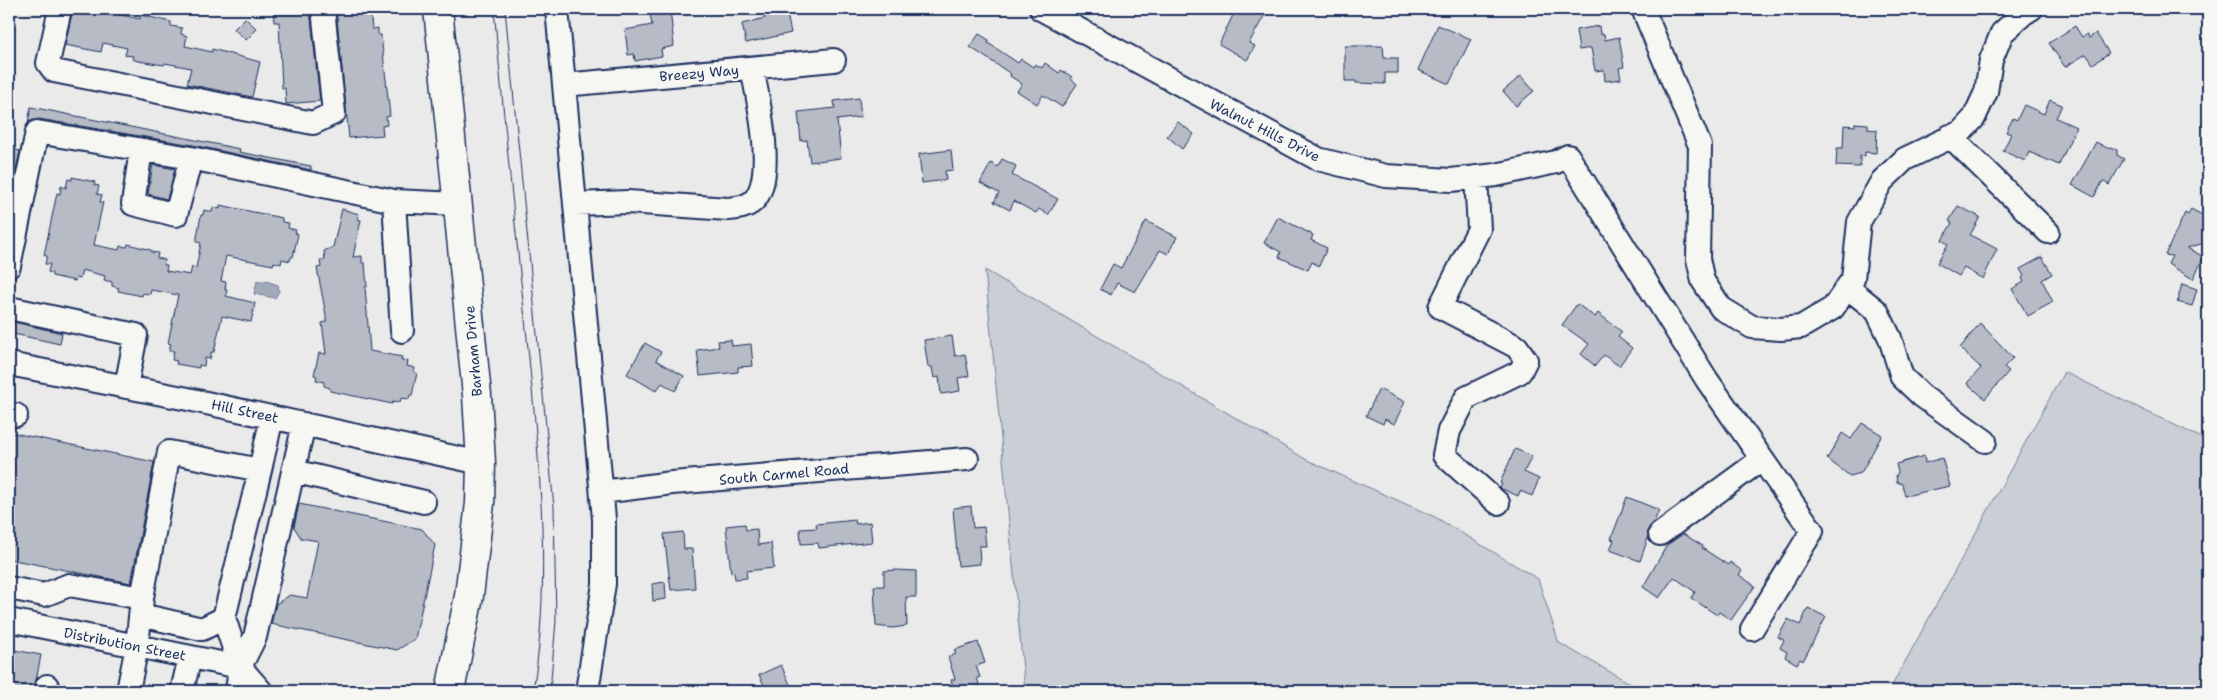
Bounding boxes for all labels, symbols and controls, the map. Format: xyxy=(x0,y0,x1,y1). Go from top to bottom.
street label: Breezy Way xyxy=(658,61,740,85)
street label: Walnut Hills Drive xyxy=(1207,94,1323,166)
street label: Barham Drive xyxy=(460,305,486,397)
street label: Hill Street xyxy=(210,395,280,427)
street label: South Carmel Road xyxy=(718,459,850,489)
street label: Distribution Street xyxy=(62,623,188,665)

